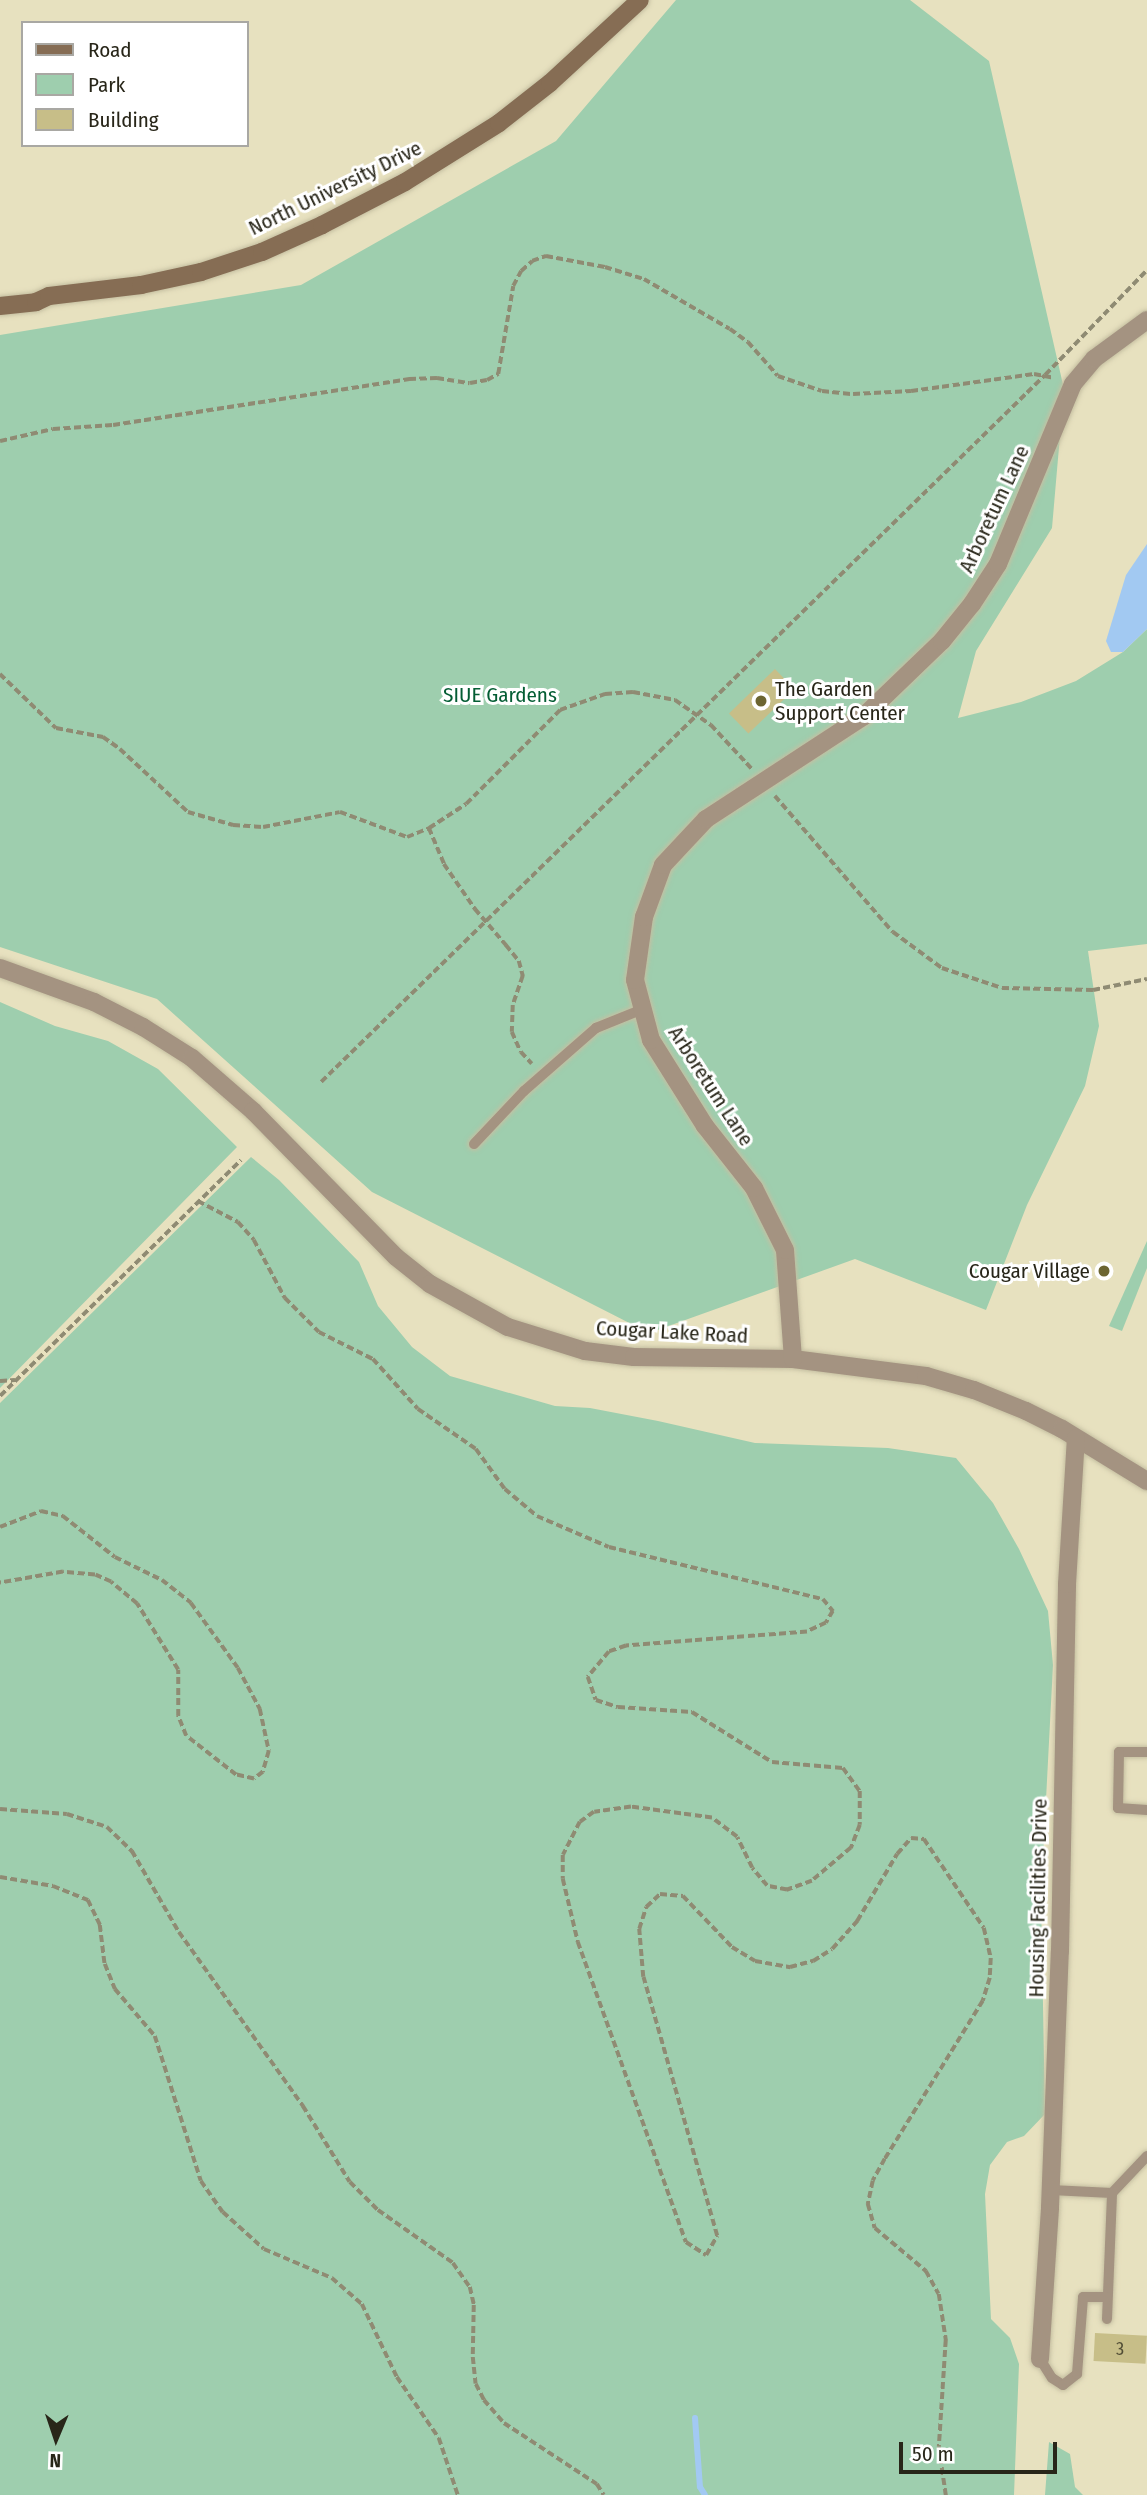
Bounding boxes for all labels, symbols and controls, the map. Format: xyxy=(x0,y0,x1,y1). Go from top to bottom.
legend xyxy=(21,21,248,147)
text: Road xyxy=(88,37,132,63)
text: Park xyxy=(88,72,125,98)
text: Building xyxy=(88,107,159,133)
street label: North University Drive xyxy=(244,135,426,241)
street label: Arboretum Lane xyxy=(954,441,1034,577)
place label: The Garden Support Center xyxy=(775,676,905,726)
park label: SIUE Gardens xyxy=(443,682,557,708)
marker: The Garden Support Center xyxy=(753,693,769,709)
street label: Arboretum Lane xyxy=(663,1021,759,1151)
place label: Cougar Village xyxy=(969,1258,1090,1284)
marker: Cougar Village xyxy=(1096,1263,1112,1279)
street label: Cougar Lake Road xyxy=(595,1315,749,1349)
street label: Housing Facilities Drive xyxy=(1024,1798,1052,1998)
house number: 3 xyxy=(1116,2338,1124,2360)
north arrow xyxy=(21,2404,91,2474)
scale bar xyxy=(902,2428,1060,2472)
text: 50 m xyxy=(912,2441,954,2467)
text: N xyxy=(49,2449,61,2472)

